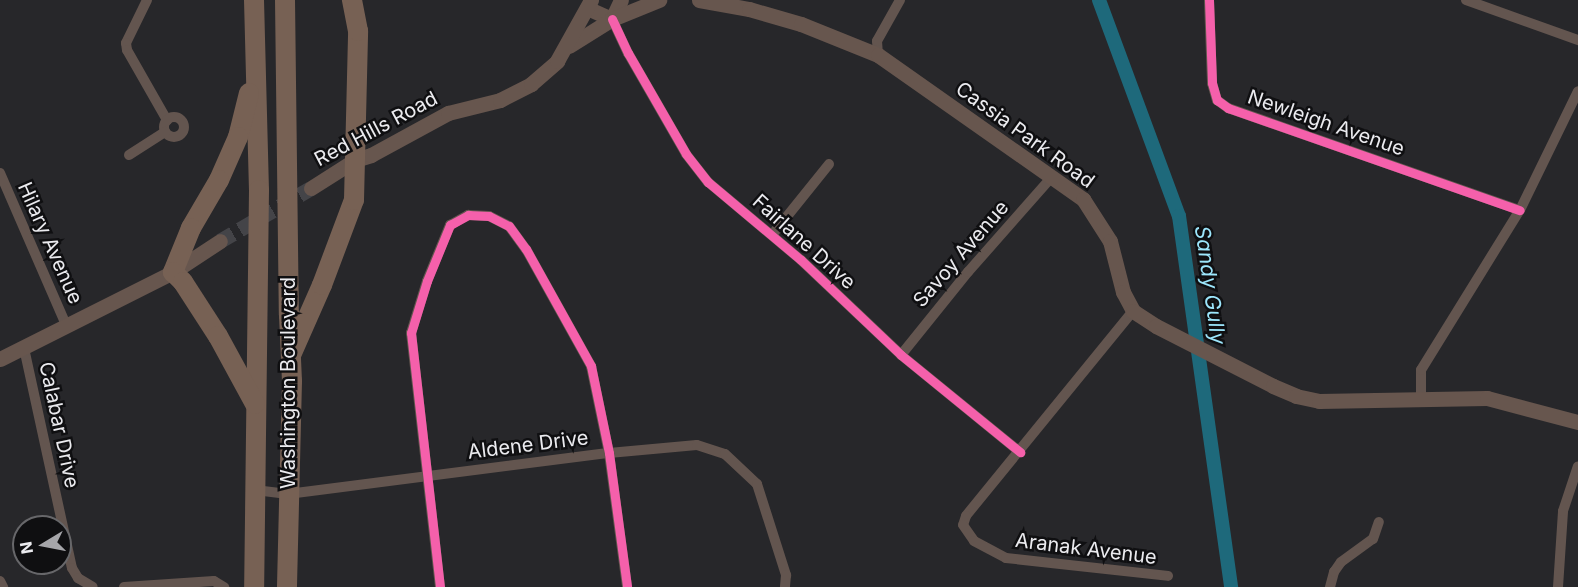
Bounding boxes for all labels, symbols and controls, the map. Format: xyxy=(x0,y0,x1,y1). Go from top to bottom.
street label: Cassia Park Road xyxy=(951,77,1099,193)
street label: Newleigh Avenue xyxy=(1245,85,1407,161)
street label: Red Hills Road xyxy=(310,86,442,172)
street label: Hilary Avenue xyxy=(12,178,88,308)
street label: Fairlane Drive xyxy=(748,190,860,294)
street label: Savoy Avenue xyxy=(908,196,1014,312)
water label: Sandy Gully xyxy=(1189,224,1231,346)
street label: Washington Boulevard xyxy=(276,277,300,489)
street label: Calabar Drive xyxy=(34,360,84,490)
street label: Aldene Drive xyxy=(466,426,590,464)
north arrow xyxy=(12,515,72,575)
street label: Aranak Avenue xyxy=(1014,528,1158,570)
text: N xyxy=(15,540,37,556)

